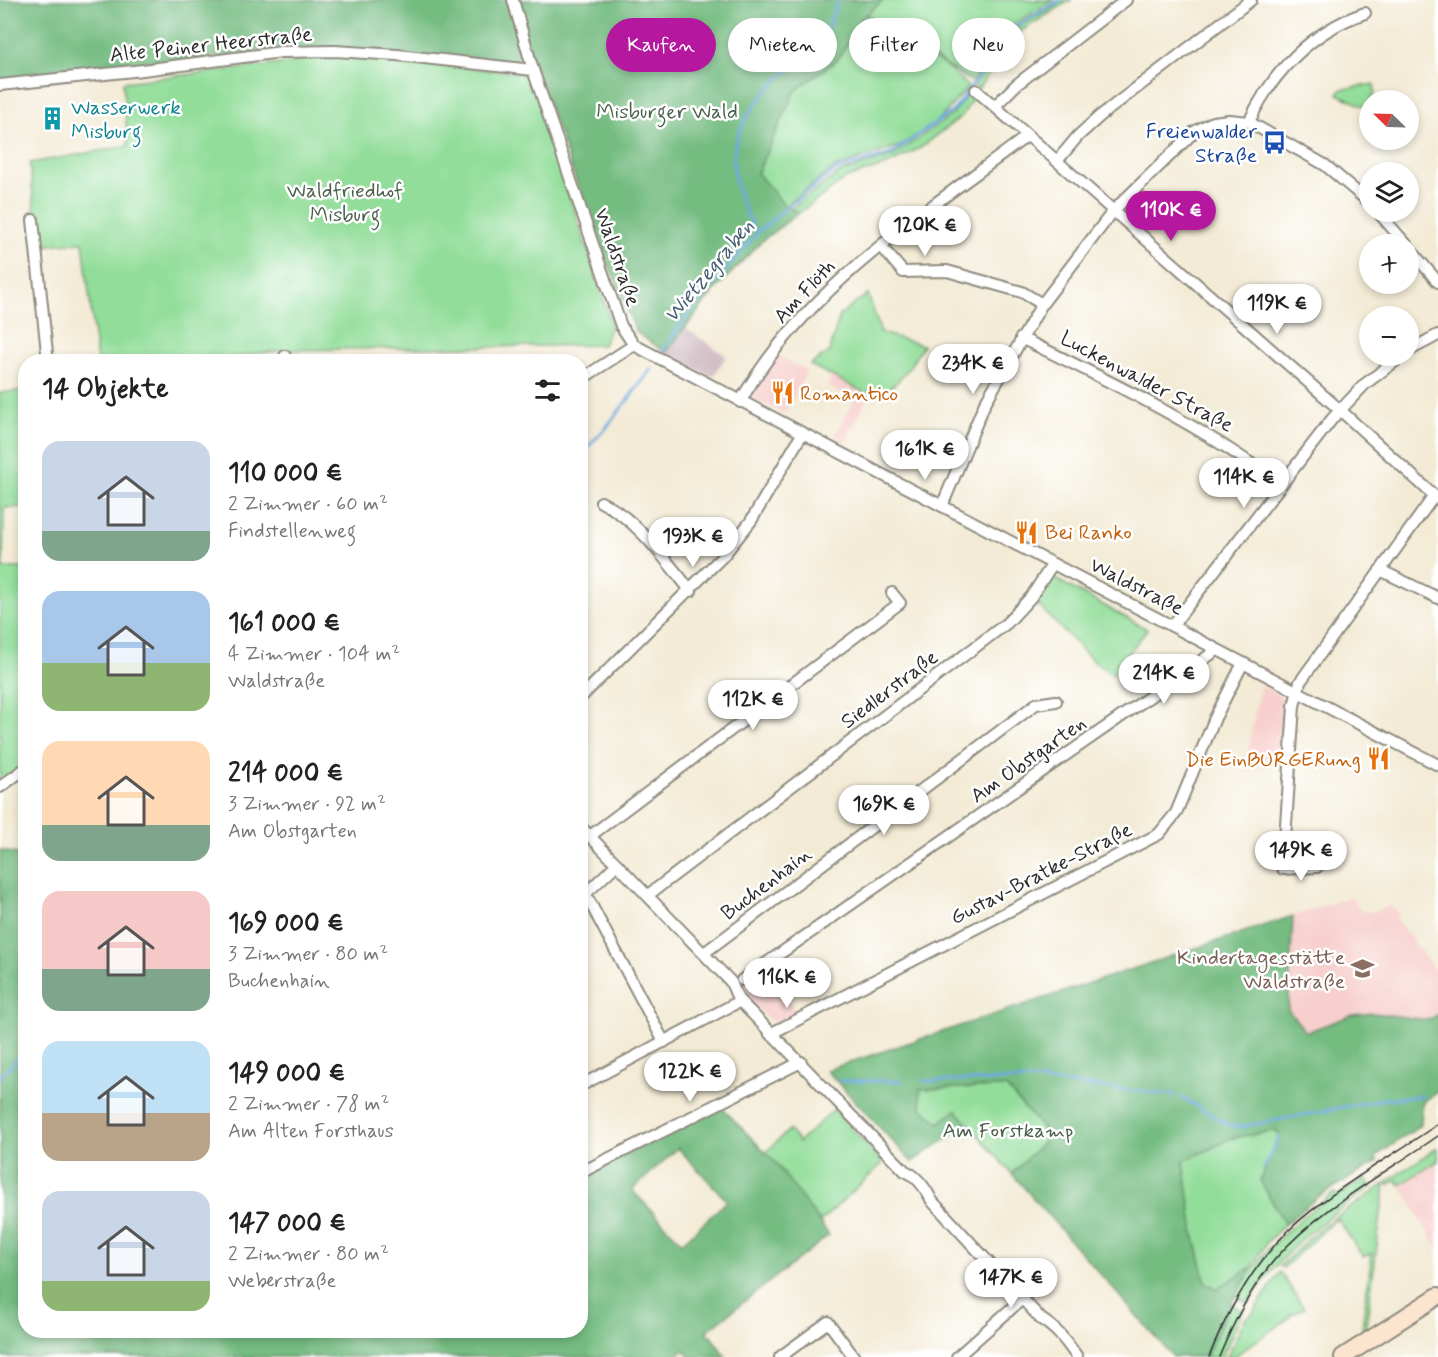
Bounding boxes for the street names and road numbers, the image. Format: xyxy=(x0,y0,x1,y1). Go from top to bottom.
street label: Alte Peiner Heerstraße xyxy=(109,20,314,70)
street label: Waldstraße xyxy=(587,205,647,310)
street label: Am Flöth xyxy=(768,253,842,330)
street label: Luckenwalder Straße xyxy=(1055,324,1238,439)
street label: Waldstraße xyxy=(1085,551,1188,623)
street label: Siedlerstraße xyxy=(835,644,944,736)
street label: Am Obstgarten xyxy=(965,710,1092,810)
street label: Gustav-Bratke-Straße xyxy=(946,816,1137,932)
street label: Buchenhain xyxy=(716,840,818,927)

